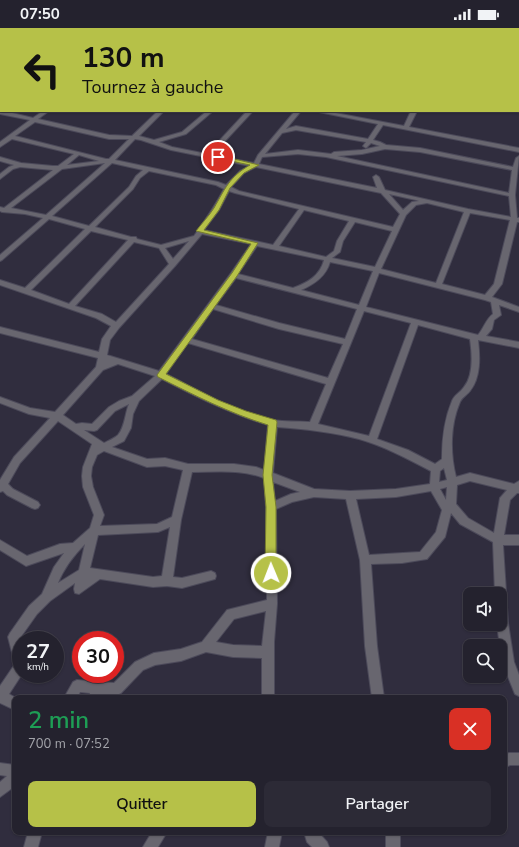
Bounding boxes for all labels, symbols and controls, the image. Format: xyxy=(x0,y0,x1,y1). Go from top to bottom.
text: 07:50 xyxy=(20,4,60,24)
text: 130 m xyxy=(82,39,165,77)
icon: left xyxy=(16,44,68,96)
text: Tournez à gauche xyxy=(82,75,223,99)
pin xyxy=(201,140,235,174)
icon: arrive xyxy=(207,146,229,168)
position arrow xyxy=(250,552,292,594)
map controls xyxy=(463,587,507,683)
button: sound xyxy=(463,587,507,631)
speed limit sign: 30 xyxy=(72,631,124,683)
text: 27 xyxy=(26,638,50,665)
button: search xyxy=(463,639,507,683)
text: km/h xyxy=(27,660,49,674)
text: 2 min xyxy=(28,704,89,736)
button: close xyxy=(449,708,491,750)
text: 700 m · 07:52 xyxy=(28,735,110,753)
button: Quitter xyxy=(28,781,256,827)
button: Partager xyxy=(264,781,491,827)

